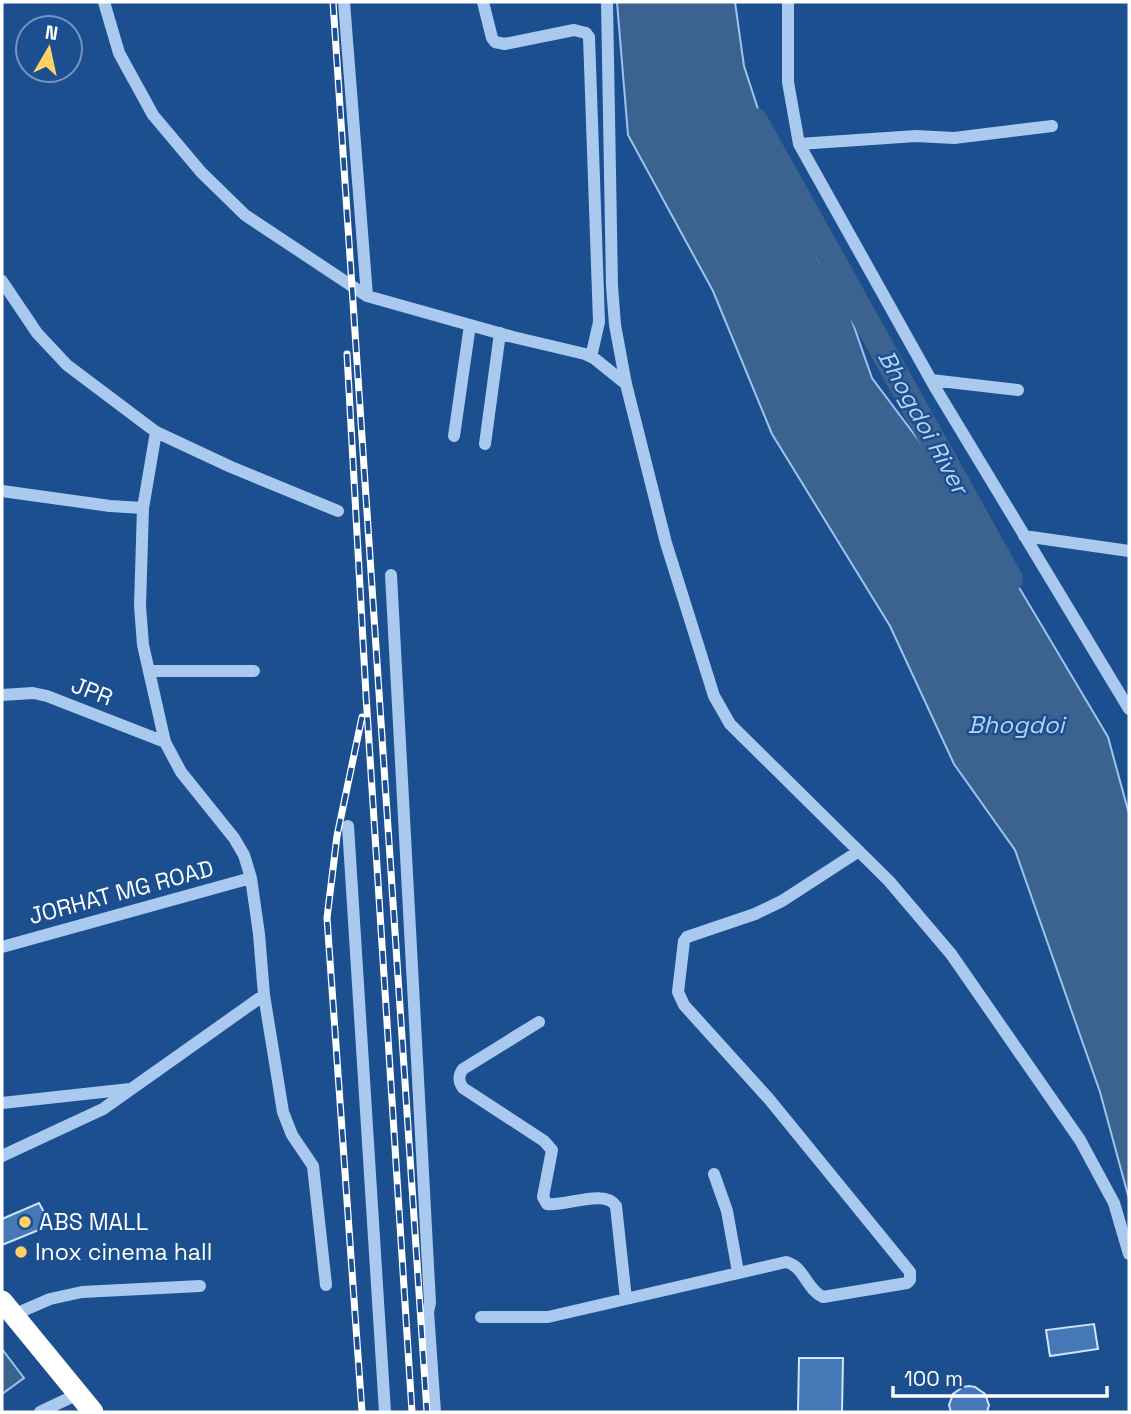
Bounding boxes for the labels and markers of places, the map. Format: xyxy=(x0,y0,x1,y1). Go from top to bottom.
place label: ABS MALL xyxy=(39,1207,148,1237)
marker: ABS MALL xyxy=(17,1214,33,1230)
place label: Inox cinema hall xyxy=(35,1237,212,1267)
marker: Inox cinema hall xyxy=(13,1244,29,1260)

